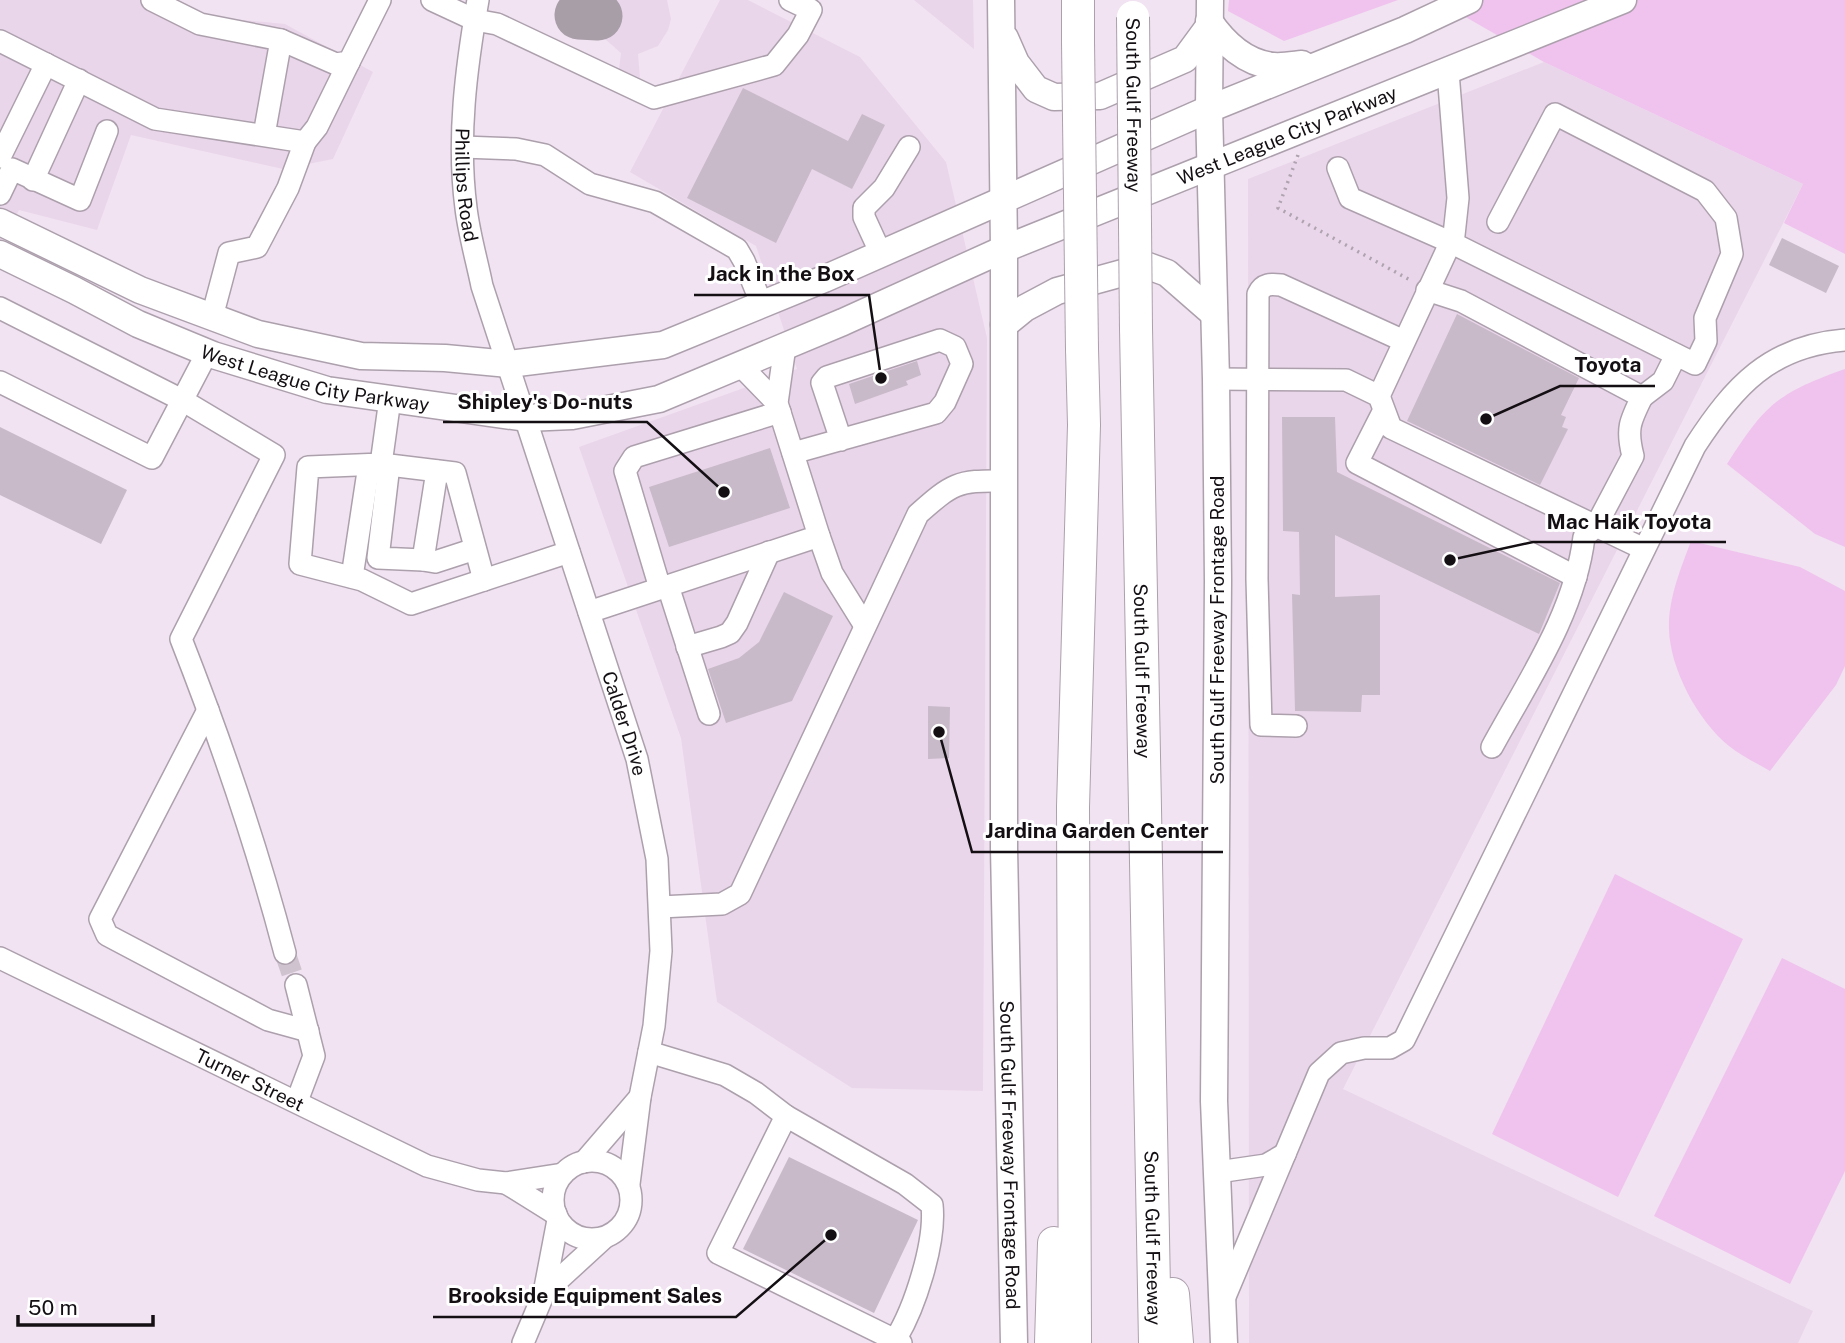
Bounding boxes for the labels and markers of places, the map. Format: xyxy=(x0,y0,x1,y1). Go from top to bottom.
callout: Jack in the Box xyxy=(694,253,869,295)
callout: Toyota xyxy=(1560,344,1655,386)
callout: Shipley's Do-nuts xyxy=(443,380,647,422)
callout: Mac Haik Toyota xyxy=(1533,500,1726,542)
callout: Jardina Garden Center xyxy=(972,810,1223,852)
callout: Brookside Equipment Sales xyxy=(433,1275,736,1317)

